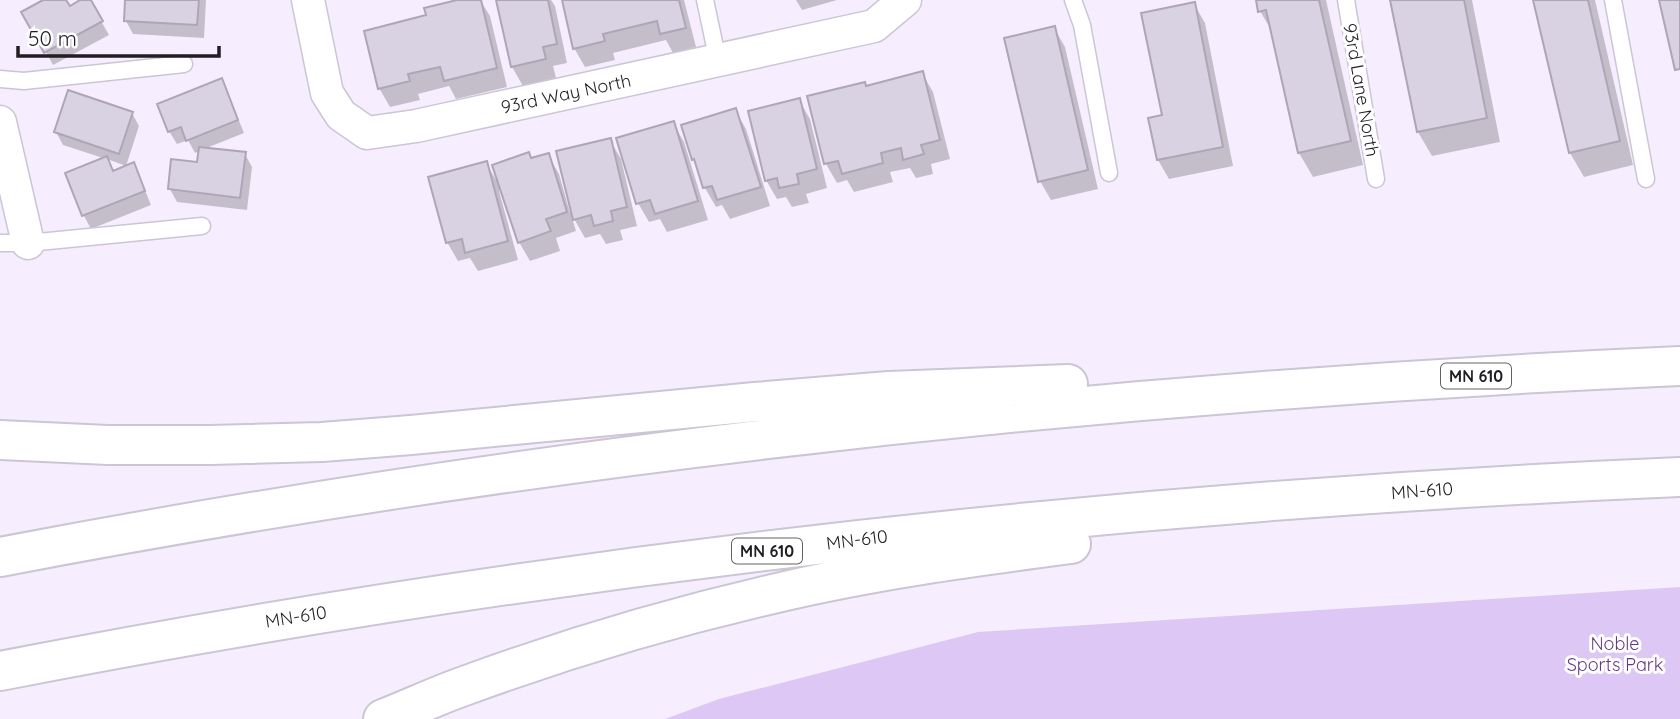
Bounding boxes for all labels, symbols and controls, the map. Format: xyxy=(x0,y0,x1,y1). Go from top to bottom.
scale bar xyxy=(18,14,219,58)
street label: 93rd Lane North xyxy=(1338,21,1385,158)
text: 50 m xyxy=(28,25,77,51)
street label: 93rd Way North xyxy=(499,69,633,119)
road number: MN 610 xyxy=(1441,364,1511,388)
street label: MN-610 xyxy=(1390,477,1454,504)
street label: MN-610 xyxy=(825,524,889,555)
road number: MN 610 xyxy=(732,538,802,564)
street label: MN-610 xyxy=(264,600,328,633)
park label: Noble Sports Park xyxy=(1567,632,1663,676)

